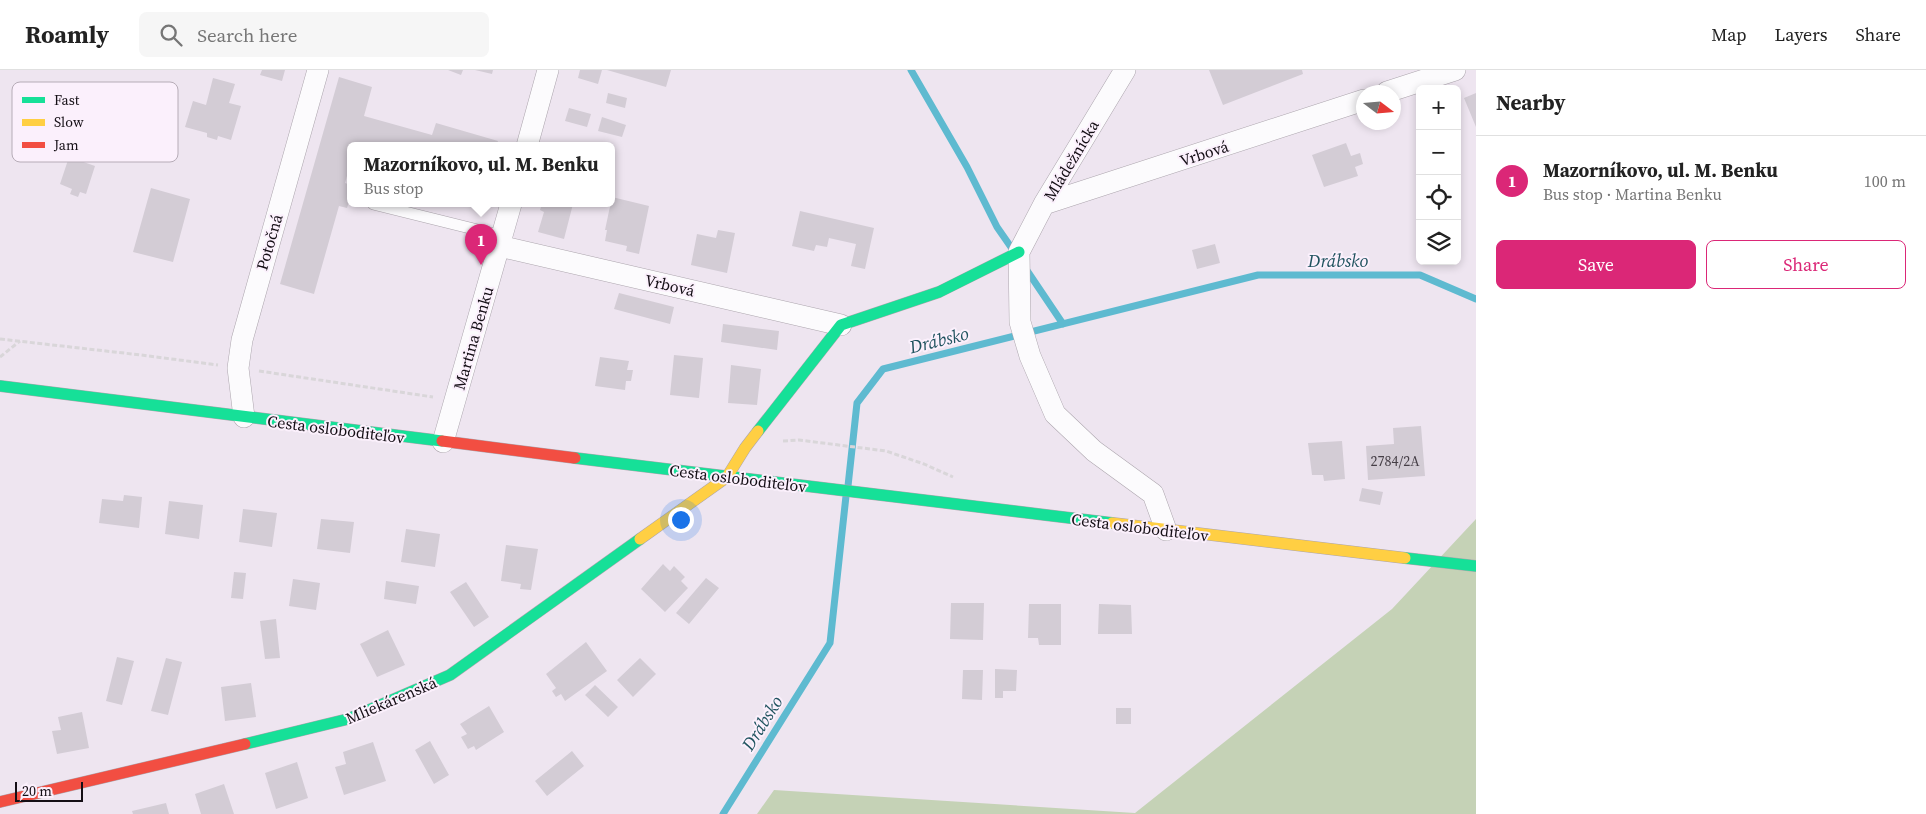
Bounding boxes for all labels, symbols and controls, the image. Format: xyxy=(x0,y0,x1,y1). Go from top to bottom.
search box xyxy=(139,12,489,57)
text: Roamly xyxy=(25,18,109,51)
icon: search xyxy=(157,21,185,49)
text: Search here xyxy=(197,22,297,48)
text: Map xyxy=(1711,22,1746,47)
text: Layers xyxy=(1774,22,1827,47)
text: Share xyxy=(1855,22,1901,47)
legend xyxy=(12,82,178,162)
north arrow xyxy=(1356,85,1401,130)
map controls xyxy=(1416,85,1461,265)
button: + xyxy=(1416,85,1461,130)
text: Nearby xyxy=(1496,88,1566,117)
text: Fast xyxy=(54,90,80,110)
text: Slow xyxy=(54,112,84,132)
street label: Mládežnícka xyxy=(1038,115,1104,205)
button: − xyxy=(1416,130,1461,175)
street label: Vrbová xyxy=(1177,134,1232,171)
text: Jam xyxy=(53,135,79,155)
popup xyxy=(347,142,615,207)
text: Mazorníkovo, ul. M. Benku xyxy=(364,151,598,177)
text: Mazorníkovo, ul. M. Benku xyxy=(1543,157,1778,183)
text: 1 xyxy=(1508,170,1516,192)
text: 100 m xyxy=(1864,170,1906,192)
button: locate xyxy=(1416,175,1461,220)
text: Bus stop xyxy=(364,177,423,199)
text: Bus stop · Martina Benku xyxy=(1543,183,1722,205)
street label: Potočná xyxy=(251,211,288,273)
button: layers xyxy=(1416,220,1461,265)
pin: 1 xyxy=(465,224,497,265)
button: Save xyxy=(1496,240,1696,289)
button: Share xyxy=(1706,240,1906,289)
water label: Drábsko xyxy=(1307,248,1368,273)
street label: Vrbová xyxy=(643,269,698,302)
street label: Martina Benku xyxy=(448,284,498,392)
water label: Drábsko xyxy=(906,321,972,360)
street label: Cesta osloboditeľov xyxy=(266,410,406,448)
house number: 2784/2A xyxy=(1371,451,1420,471)
street label: Cesta osloboditeľov xyxy=(668,459,808,497)
your location xyxy=(668,507,694,533)
street label: Cesta osloboditeľov xyxy=(1070,508,1210,546)
street label: Mliekárenská xyxy=(342,671,441,729)
water label: Drábsko xyxy=(735,691,789,756)
scale bar xyxy=(15,779,82,802)
text: 20 m xyxy=(22,781,52,801)

